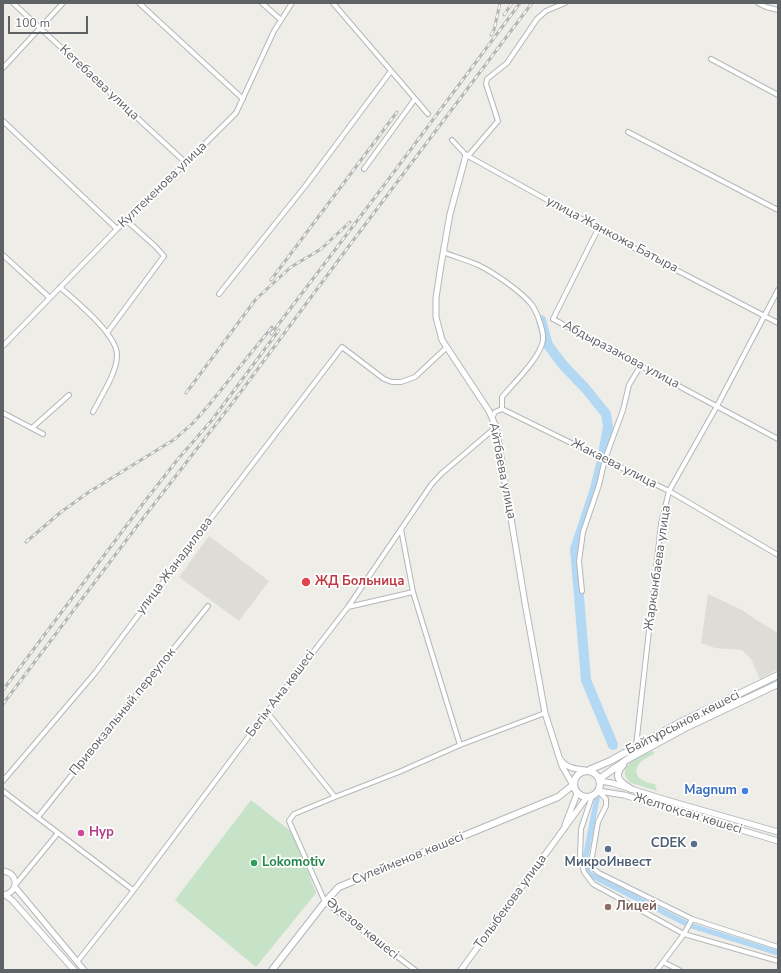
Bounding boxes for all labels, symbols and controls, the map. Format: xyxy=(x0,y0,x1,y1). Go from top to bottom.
scale bar xyxy=(10,8,90,34)
text: 100 m xyxy=(15,15,50,31)
street label: Кетебаева улица xyxy=(56,42,142,124)
street label: Култекенова улица xyxy=(115,139,211,231)
street label: улица Жанкожа Батыра xyxy=(543,194,681,276)
street label: Абдыразакова улица xyxy=(560,318,682,392)
street label: Айтбаева улица xyxy=(485,421,519,521)
street label: Жакаева улица xyxy=(568,436,660,492)
street label: Жаркынбаева улица xyxy=(641,504,675,632)
street label: улица Жанадилова xyxy=(133,514,217,618)
place label: ЖД Больница xyxy=(315,574,404,590)
marker: ЖД Больница xyxy=(300,576,312,588)
street label: Привокзальный переулок xyxy=(67,645,179,779)
street label: Бегім Ана көшесі xyxy=(243,647,319,741)
street label: Байтұрсынов көшесі xyxy=(624,688,742,758)
place label: Magnum xyxy=(684,783,737,799)
marker: Magnum xyxy=(740,786,750,796)
street label: Желтоқсан көшесі xyxy=(632,790,744,838)
place label: Нур xyxy=(89,825,114,841)
marker: Нур xyxy=(76,828,86,838)
street label: Сүлейменов көшесі xyxy=(350,829,466,889)
place label: CDEK xyxy=(651,836,686,852)
marker: CDEK xyxy=(689,839,699,849)
marker: МикроИнвест xyxy=(603,844,613,854)
street label: Толыбекова улица xyxy=(471,852,551,952)
place label: Lokomotiv xyxy=(262,855,325,871)
place label: МикроИнвест xyxy=(565,855,651,871)
marker: Lokomotiv xyxy=(249,858,259,868)
street label: Әуезов көшесі xyxy=(323,895,401,963)
place label: Лицей xyxy=(616,899,657,915)
marker: Лицей xyxy=(603,902,613,912)

